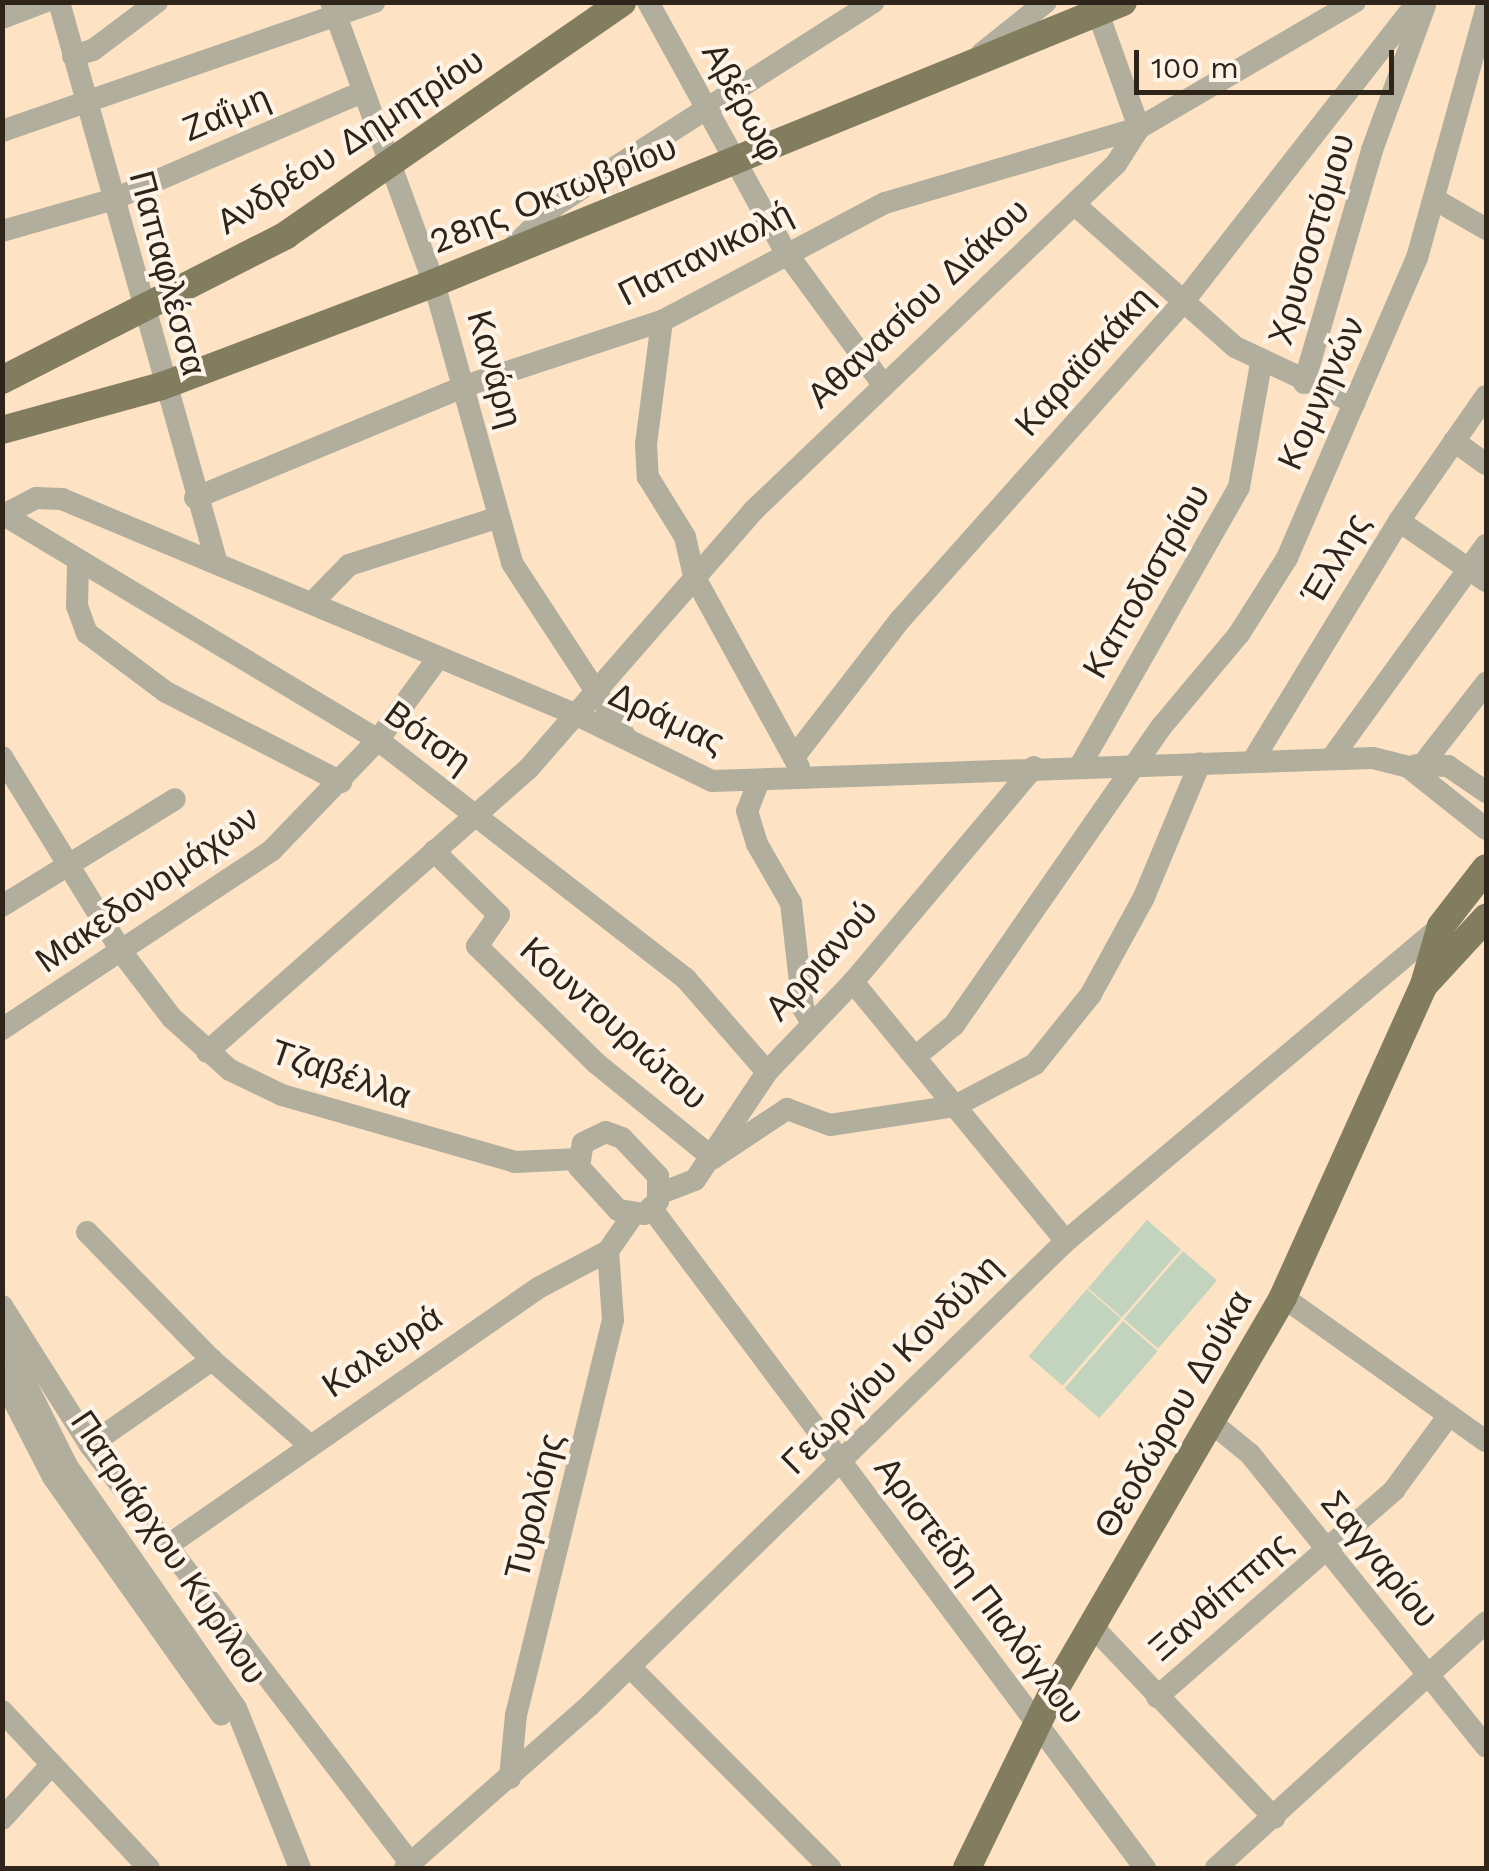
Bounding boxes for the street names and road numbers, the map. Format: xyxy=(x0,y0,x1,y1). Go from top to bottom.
street label: Αβέρωφ xyxy=(693,35,793,169)
street label: Ανδρέου Δημητρίου xyxy=(209,39,491,243)
street label: Ζαΐμη xyxy=(176,76,276,150)
street label: 28ης Οκτωβρίου xyxy=(424,125,682,263)
street label: Χρυσοστόμου xyxy=(1259,128,1363,350)
street label: Παπαφλέσσα xyxy=(121,166,215,380)
street label: Αθανασίου Διάκου xyxy=(798,190,1038,416)
street label: Παπανικολή xyxy=(611,191,799,315)
street label: Καραϊσκάκη xyxy=(1006,277,1162,445)
street label: Κανάρη xyxy=(458,305,532,433)
street label: Κομνηνών xyxy=(1269,310,1373,476)
street label: Καποδιστρίου xyxy=(1073,476,1219,686)
street label: Έλλης xyxy=(1292,505,1378,611)
street label: Δράμας xyxy=(603,673,731,763)
street label: Βότση xyxy=(377,692,479,782)
street label: Μακεδονομάχων xyxy=(27,796,267,982)
street label: Αρριανού xyxy=(756,891,886,1029)
street label: Κουντουριώτου xyxy=(512,928,716,1118)
street label: Τζαβέλλα xyxy=(266,1031,416,1117)
street label: Γεωργίου Κονδύλη xyxy=(772,1245,1010,1483)
street label: Θεοδώρου Δούκα xyxy=(1085,1283,1261,1545)
street label: Καλευρά xyxy=(314,1296,450,1406)
street label: Πατριάρχου Κυρίλου xyxy=(62,1402,276,1692)
street label: Τυρολόης xyxy=(496,1429,572,1583)
street label: Αριστείδη Πιαλόγλου xyxy=(866,1448,1094,1732)
street label: Σαγγαρίου xyxy=(1312,1482,1448,1636)
street label: Ξανθίππης xyxy=(1140,1523,1300,1669)

